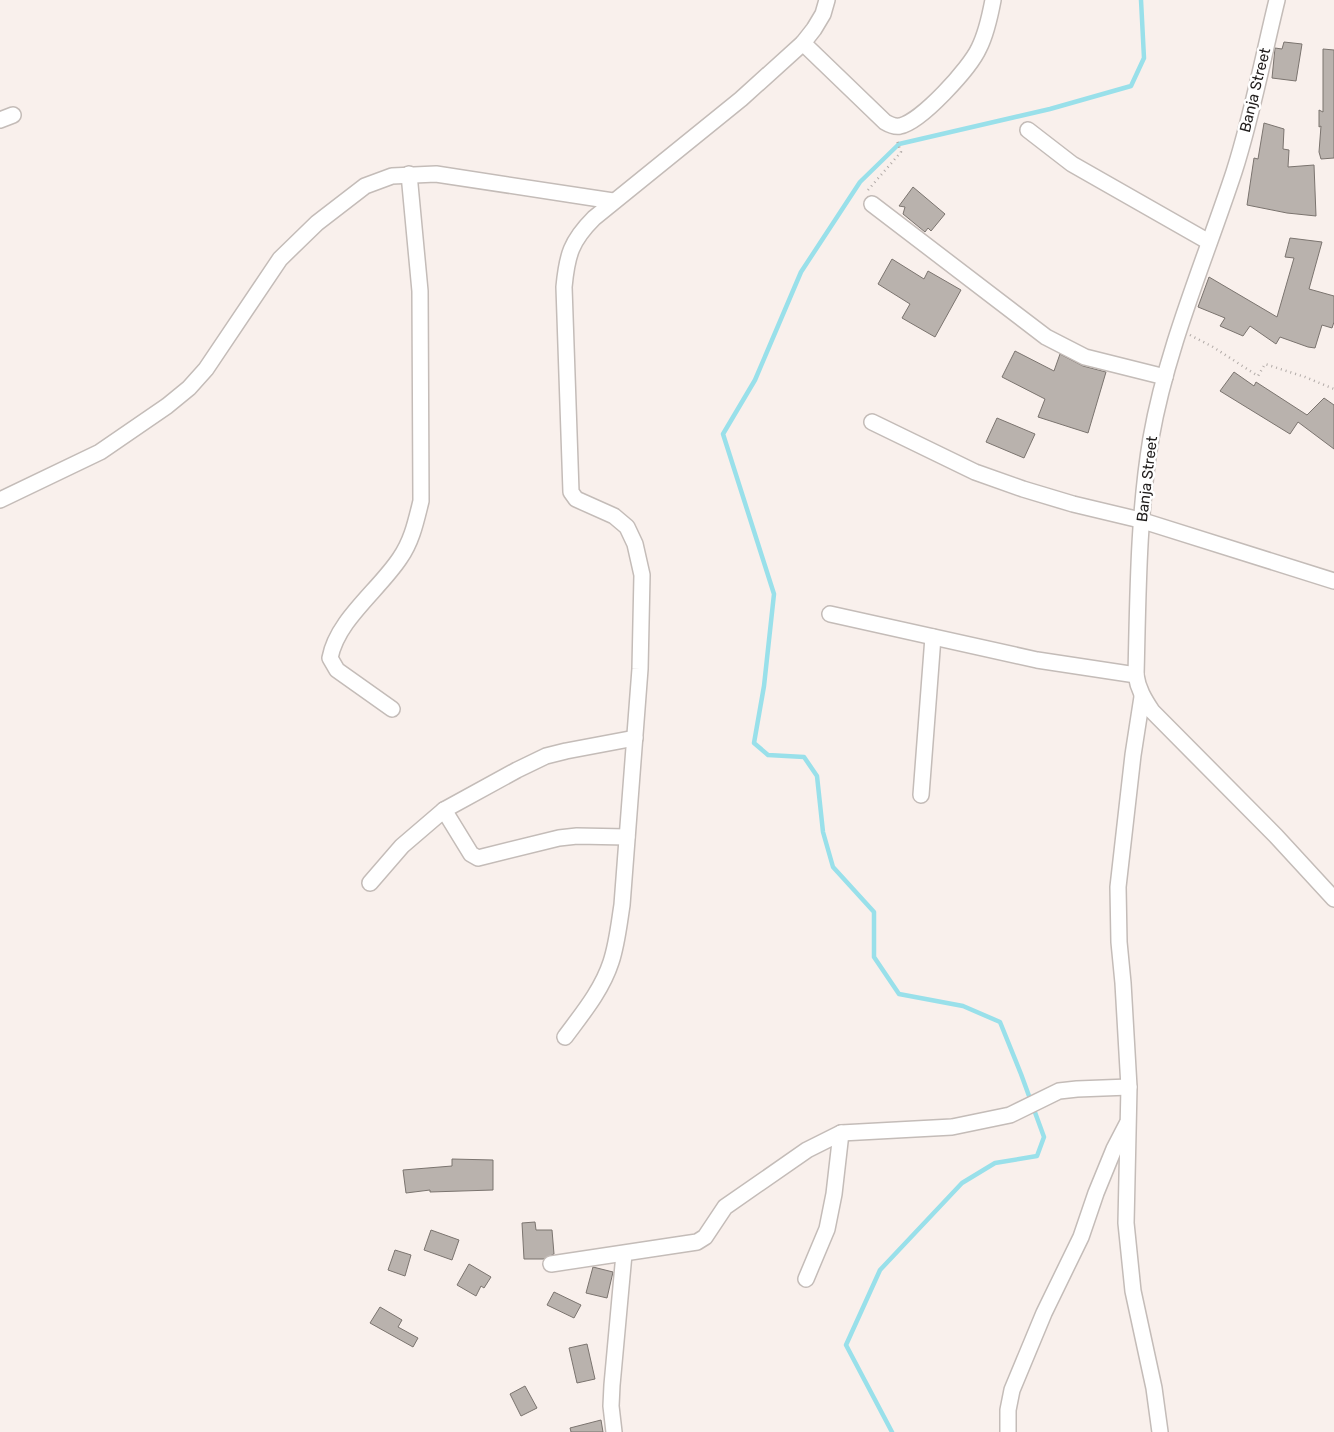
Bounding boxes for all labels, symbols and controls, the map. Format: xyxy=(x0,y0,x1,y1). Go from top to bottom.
street label: Banja Street xyxy=(1236,46,1274,134)
street label: Banja Street xyxy=(1133,435,1161,523)

